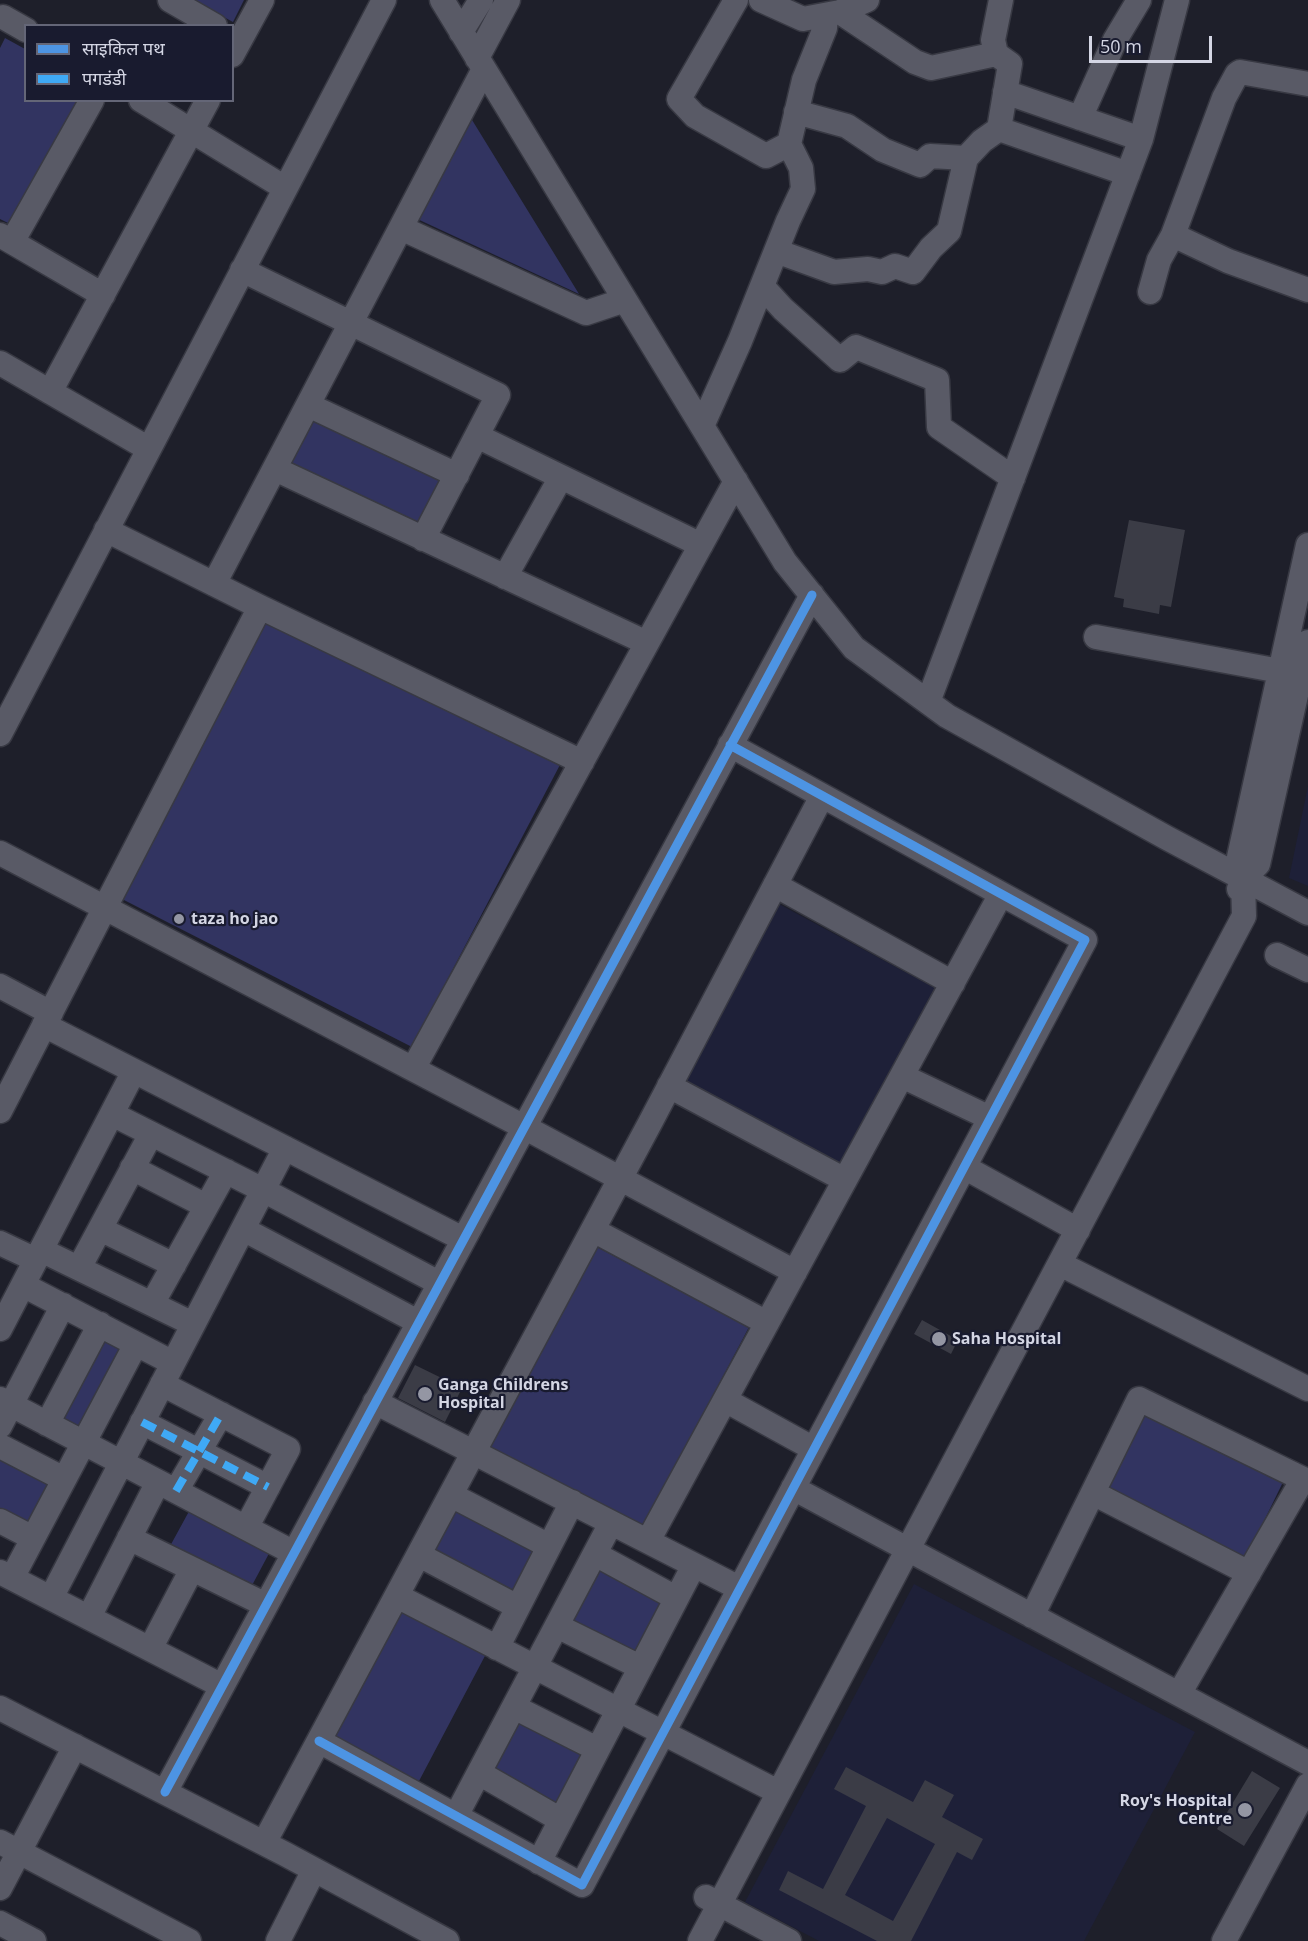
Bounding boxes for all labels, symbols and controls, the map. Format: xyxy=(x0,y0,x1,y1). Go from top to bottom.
legend xyxy=(24,24,234,102)
scale bar xyxy=(1092,24,1215,62)
text: 50 m xyxy=(1100,34,1142,58)
text: साइकिल पथ xyxy=(82,36,165,60)
text: पगडंडी xyxy=(82,66,126,90)
place label: taza ho jao xyxy=(191,909,278,929)
marker: taza ho jao xyxy=(172,912,186,926)
place label: Saha Hospital xyxy=(952,1329,1061,1349)
marker: Saha Hospital xyxy=(930,1330,948,1348)
place label: Ganga Childrens Hospital xyxy=(438,1375,568,1413)
marker: Ganga Childrens Hospital xyxy=(416,1385,434,1403)
place label: Roy's Hospital Centre xyxy=(1119,1791,1232,1829)
marker: Roy's Hospital Centre xyxy=(1236,1801,1254,1819)

